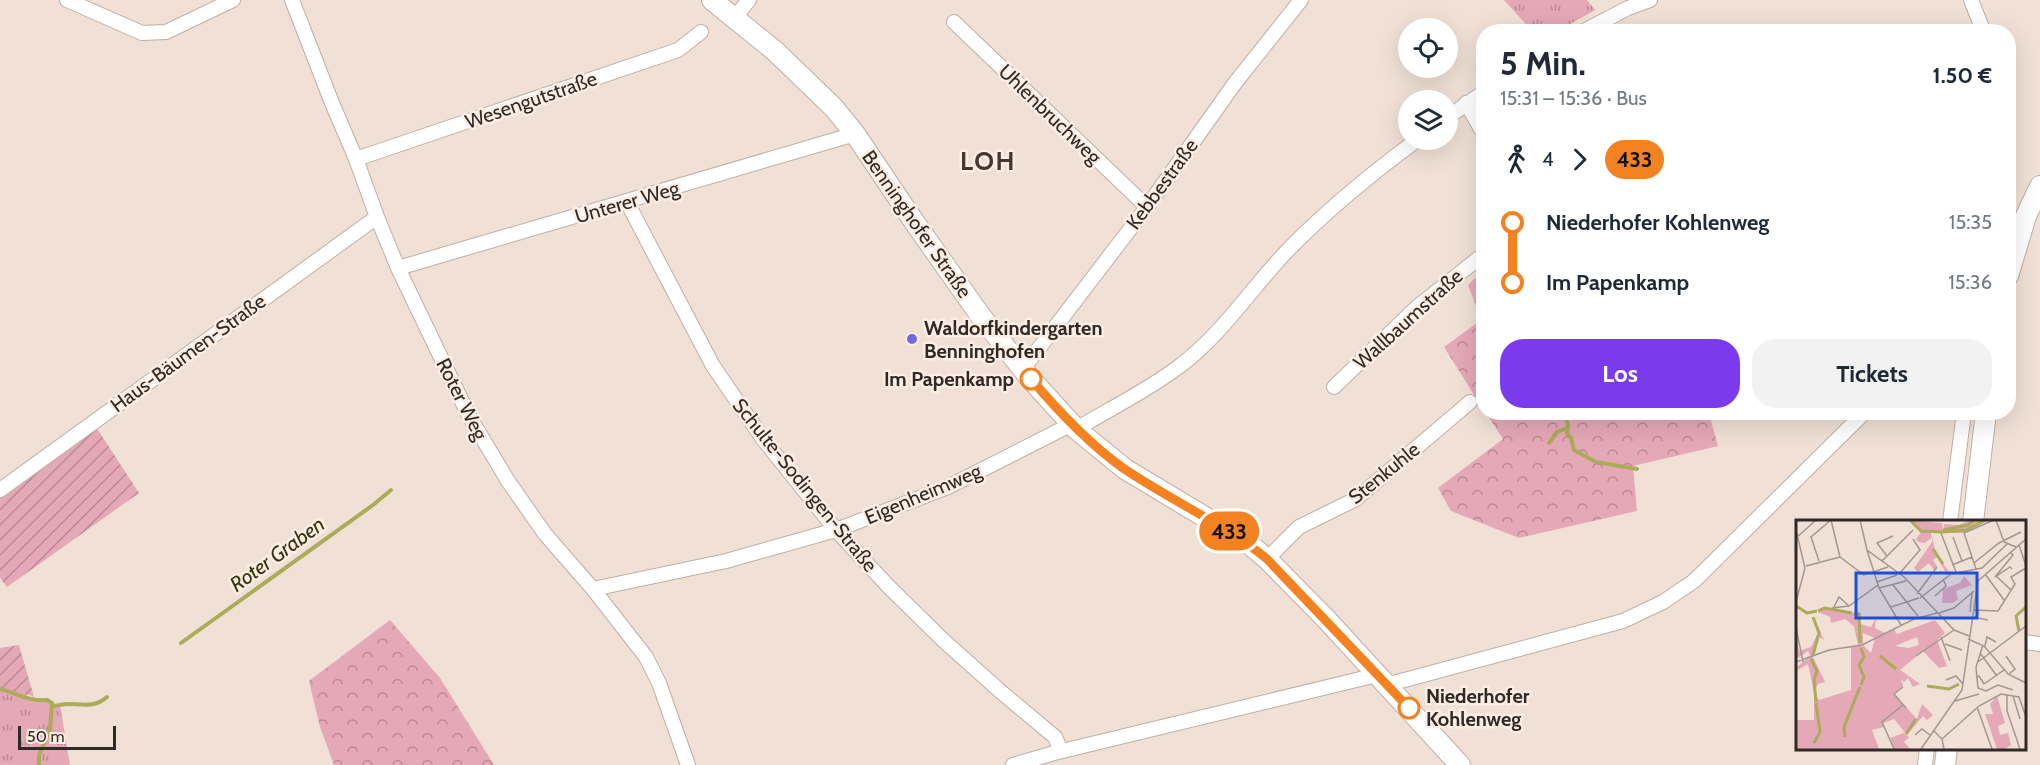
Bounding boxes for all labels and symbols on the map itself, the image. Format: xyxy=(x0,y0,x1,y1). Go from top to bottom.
street label: Uhlenbruchweg xyxy=(994,59,1107,170)
street label: Wesengutstraße xyxy=(462,66,600,134)
street label: Kebbestraße xyxy=(1121,134,1203,234)
district label: LOH xyxy=(960,145,1016,177)
street label: Benninghofer Straße xyxy=(857,146,977,302)
street label: Unterer Weg xyxy=(572,175,683,228)
street label: Wallbaumstraße xyxy=(1349,264,1467,374)
street label: Haus-Bäumen-Straße xyxy=(106,289,270,417)
place label: Waldorfkindergarten Benninghofen xyxy=(924,316,1102,363)
marker: Waldorfkindergarten Benninghofen xyxy=(905,332,919,346)
street label: Roter Weg xyxy=(431,354,493,445)
place label: Im Papenkamp xyxy=(884,367,1014,391)
marker: Im Papenkamp xyxy=(1020,368,1042,390)
street label: Schulte-Sodingen-Straße xyxy=(728,393,882,577)
street label: Stenkuhle xyxy=(1344,437,1424,509)
street label: Eigenheimweg xyxy=(861,458,986,529)
water label: Roter Graben xyxy=(225,511,329,597)
line badge: 433 xyxy=(1194,512,1264,550)
inset map xyxy=(1796,520,2025,750)
place label: Niederhofer Kohlenweg xyxy=(1426,684,1530,731)
marker: Niederhofer Kohlenweg xyxy=(1398,697,1420,719)
scale bar xyxy=(18,723,116,750)

